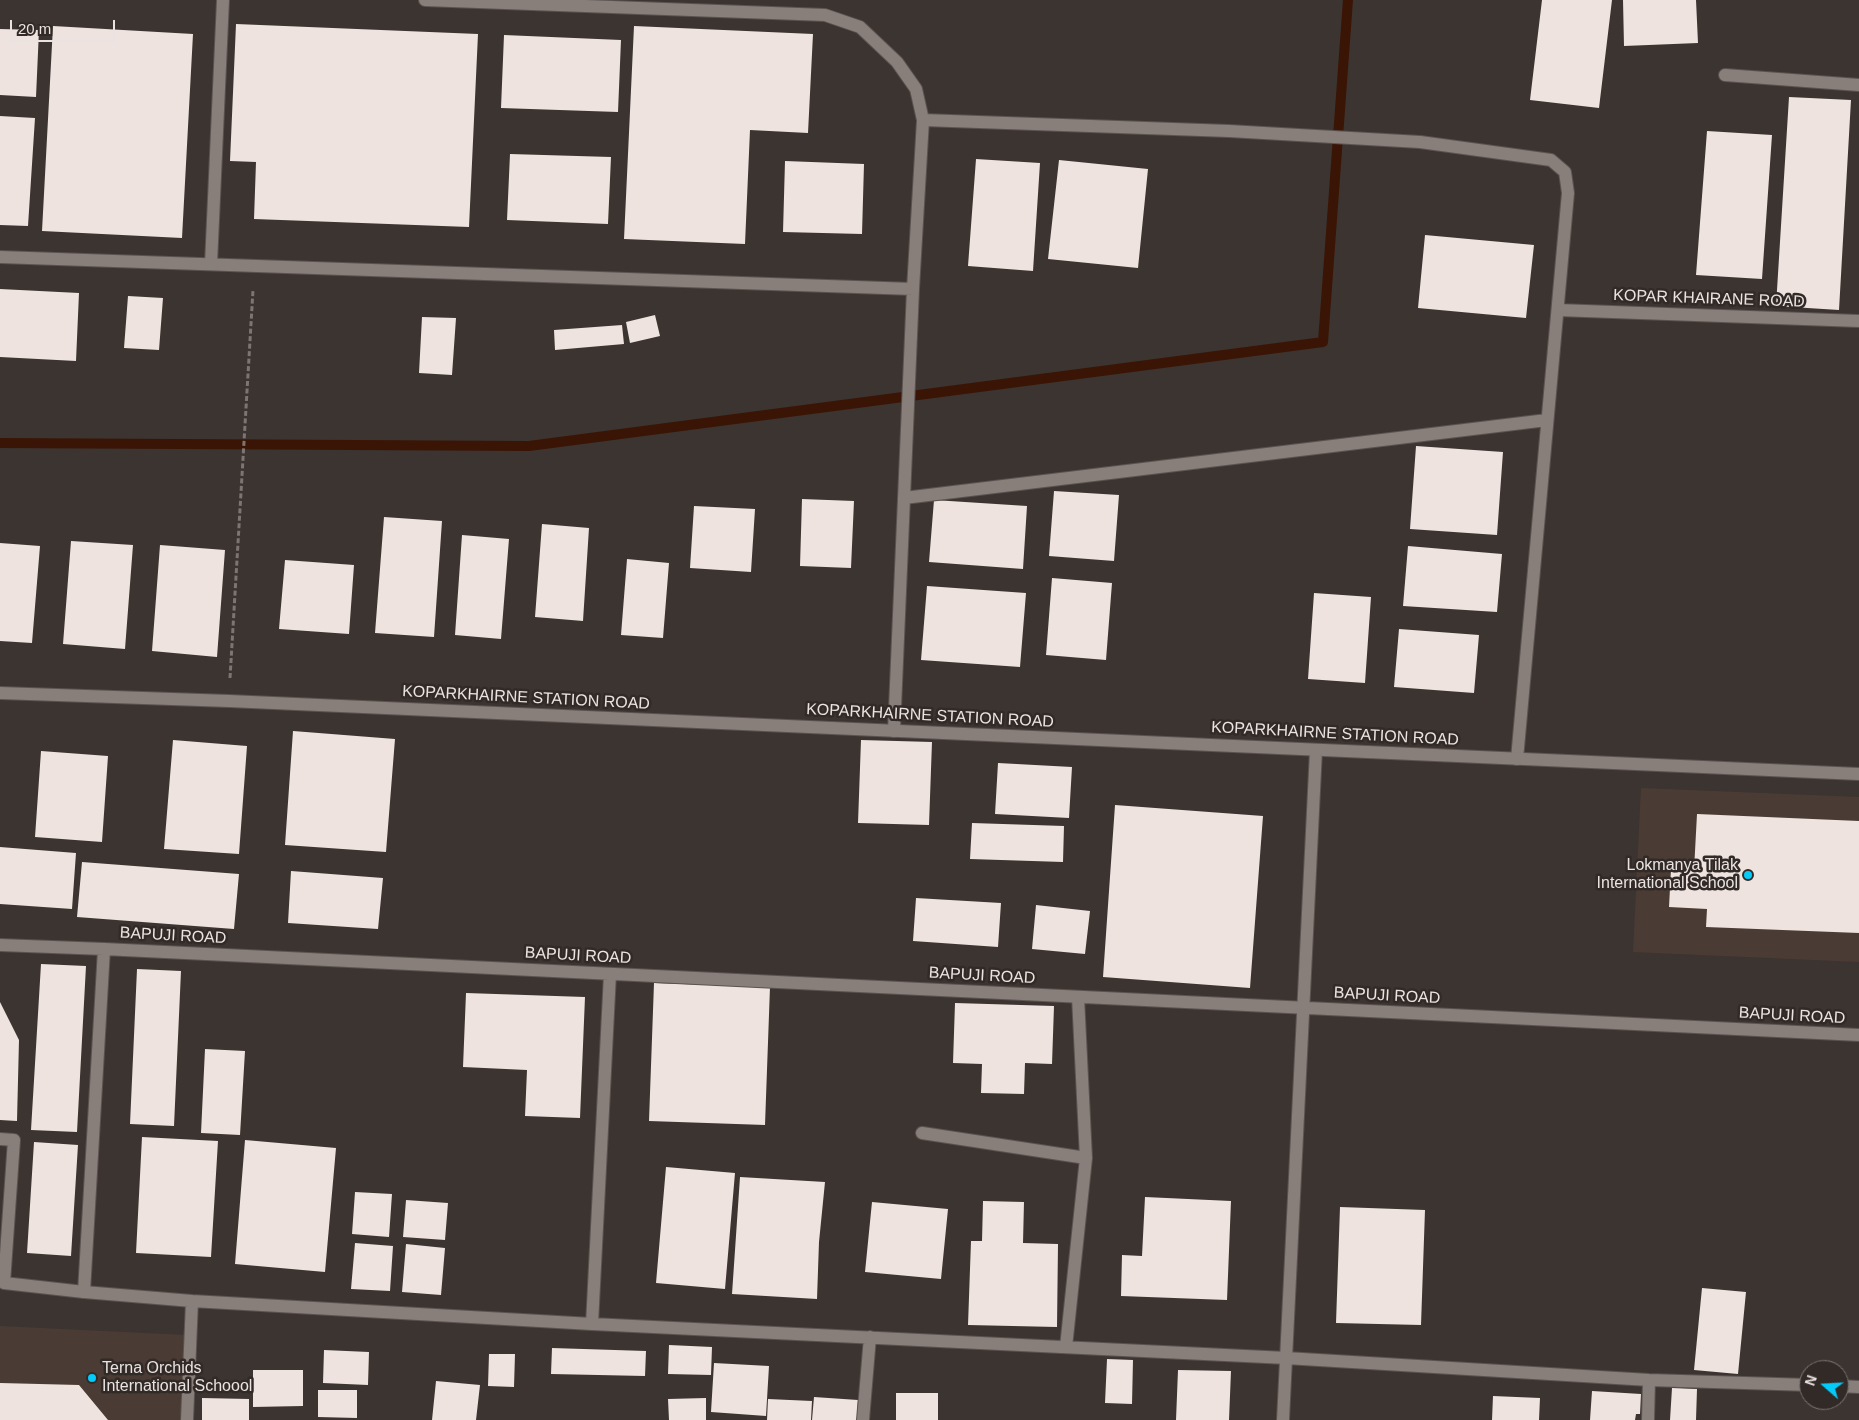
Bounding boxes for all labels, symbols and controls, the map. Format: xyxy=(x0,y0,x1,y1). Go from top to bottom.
scale bar xyxy=(12,10,118,42)
text: 20 m xyxy=(18,20,51,37)
street label: KOPAR KHAIRANE ROAD xyxy=(1613,286,1805,312)
street label: KOPARKHAIRNE STATION ROAD xyxy=(402,682,650,714)
street label: KOPARKHAIRNE STATION ROAD xyxy=(806,700,1054,732)
street label: KOPARKHAIRNE STATION ROAD xyxy=(1211,718,1459,750)
place label: Lokmanya Tilak International School xyxy=(1597,856,1738,894)
marker: Lokmanya Tilak International School xyxy=(1742,869,1754,881)
street label: BAPUJI ROAD xyxy=(119,924,227,948)
street label: BAPUJI ROAD xyxy=(524,944,632,968)
street label: BAPUJI ROAD xyxy=(928,964,1036,988)
street label: BAPUJI ROAD xyxy=(1333,984,1441,1008)
street label: BAPUJI ROAD xyxy=(1738,1004,1846,1028)
place label: Terna Orchids International Schoool xyxy=(102,1359,252,1397)
north arrow xyxy=(1799,1360,1849,1410)
marker: Terna Orchids International Schoool xyxy=(86,1372,98,1384)
text: N xyxy=(1802,1373,1820,1388)

